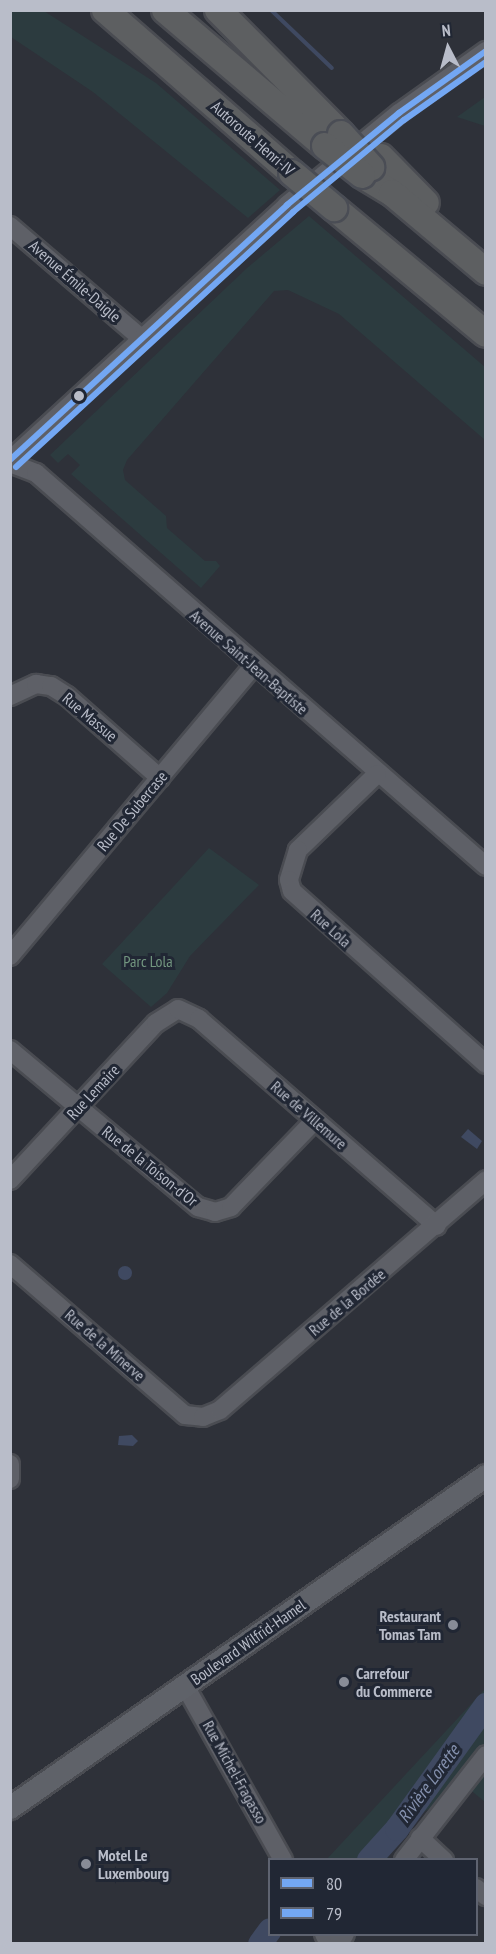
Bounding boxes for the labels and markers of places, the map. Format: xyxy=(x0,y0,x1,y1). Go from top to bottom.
unlabelled marker xyxy=(73,390,85,402)
place label: Restaurant Tomas Tam xyxy=(378,1606,441,1644)
marker: Restaurant Tomas Tam xyxy=(446,1618,460,1632)
place label: Carrefour du Commerce xyxy=(356,1663,432,1701)
marker: Carrefour du Commerce xyxy=(337,1675,351,1689)
place label: Motel Le Luxembourg xyxy=(98,1845,169,1883)
marker: Motel Le Luxembourg xyxy=(79,1857,93,1871)

